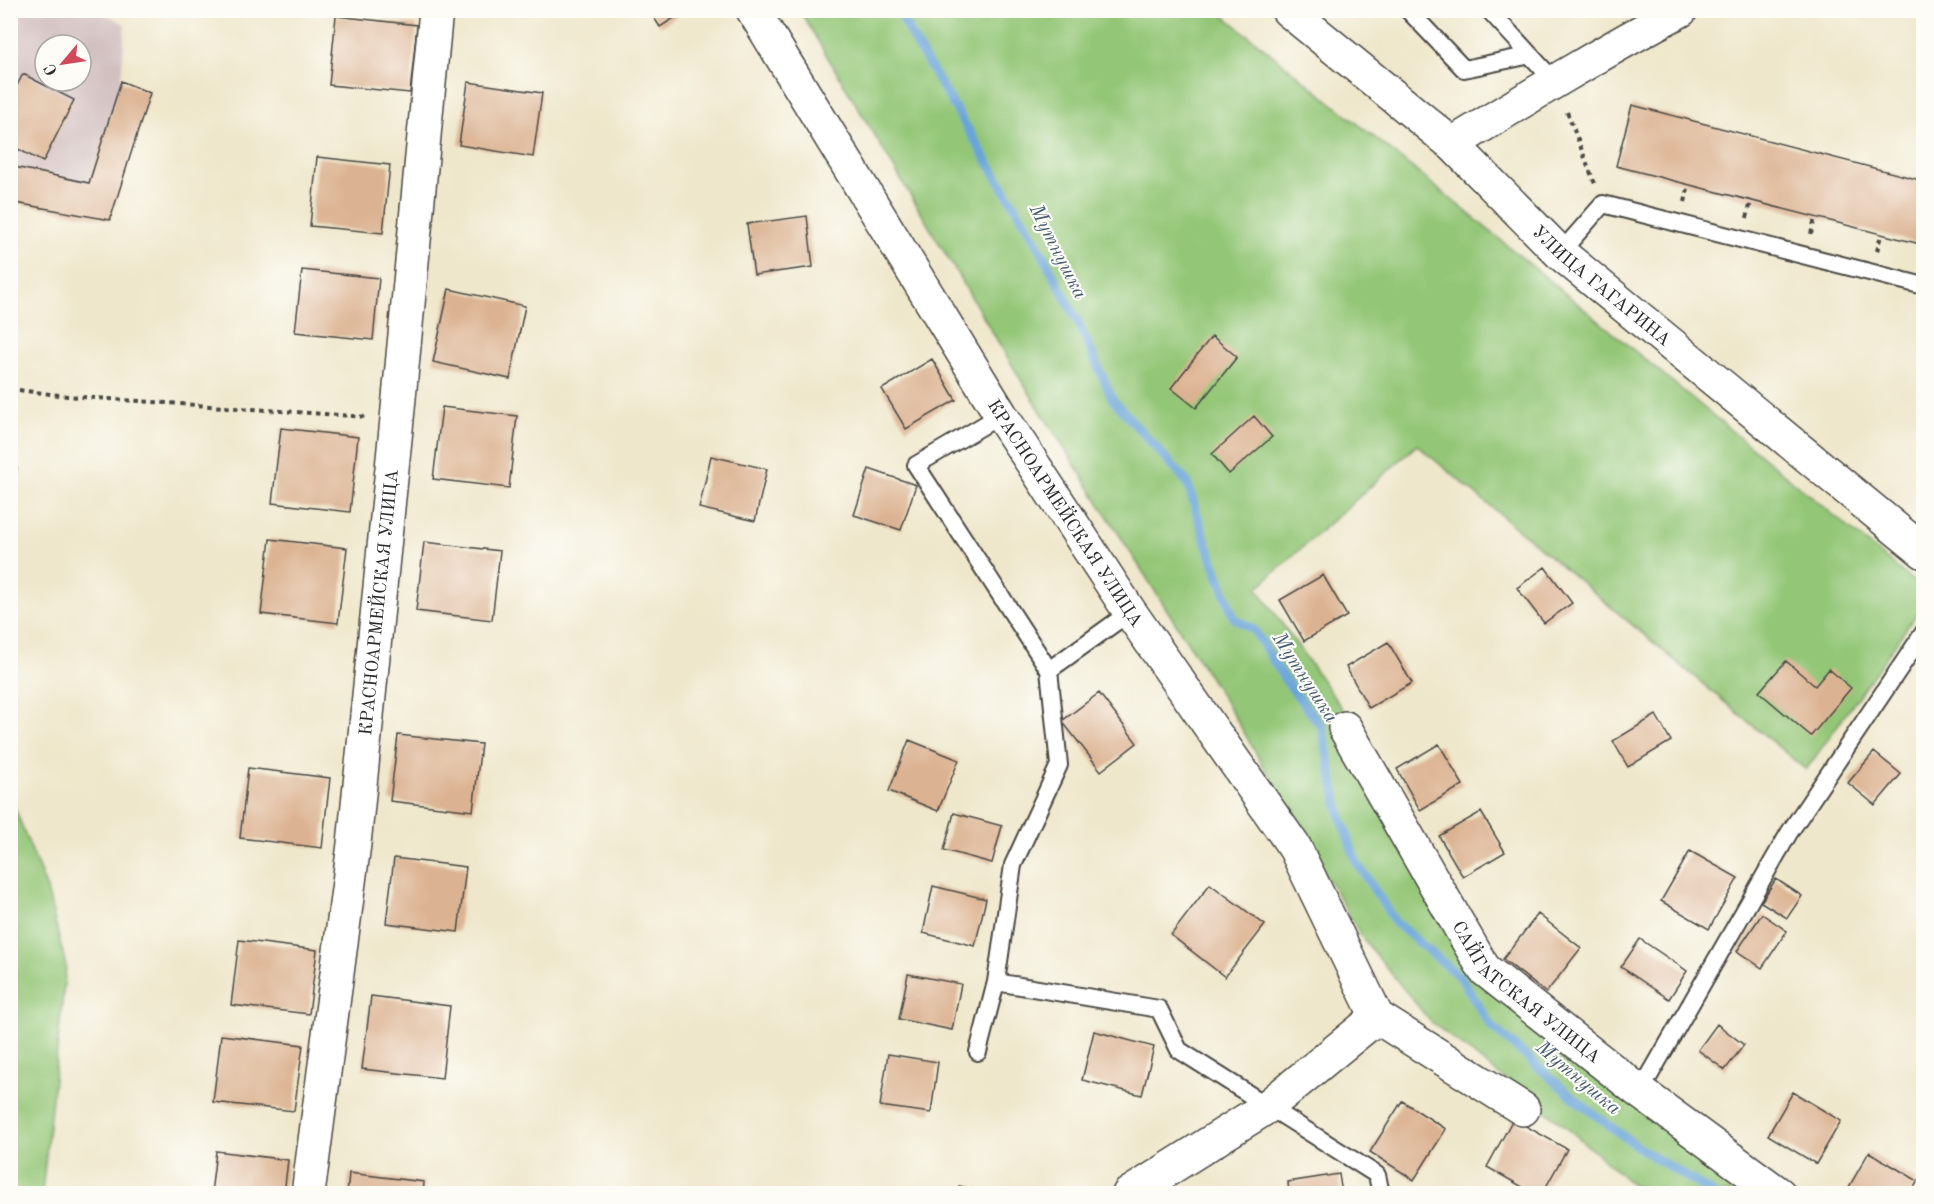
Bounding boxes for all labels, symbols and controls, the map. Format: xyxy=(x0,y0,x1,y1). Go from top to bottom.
north arrow xyxy=(33,33,93,93)
text: С xyxy=(42,61,61,78)
water label: Мутнушка xyxy=(1024,200,1090,303)
street label: УЛИЦА ГАГАРИНА xyxy=(1528,223,1674,350)
street label: КРАСНОАРМЕЙСКАЯ УЛИЦА xyxy=(984,397,1145,631)
street label: КРАСНОАРМЕЙСКАЯ УЛИЦА xyxy=(357,468,402,736)
water label: Мутнушка xyxy=(1267,628,1341,727)
street label: САЙГАТСКАЯ УЛИЦА xyxy=(1448,918,1603,1067)
water label: Мутнушка xyxy=(1531,1037,1624,1120)

